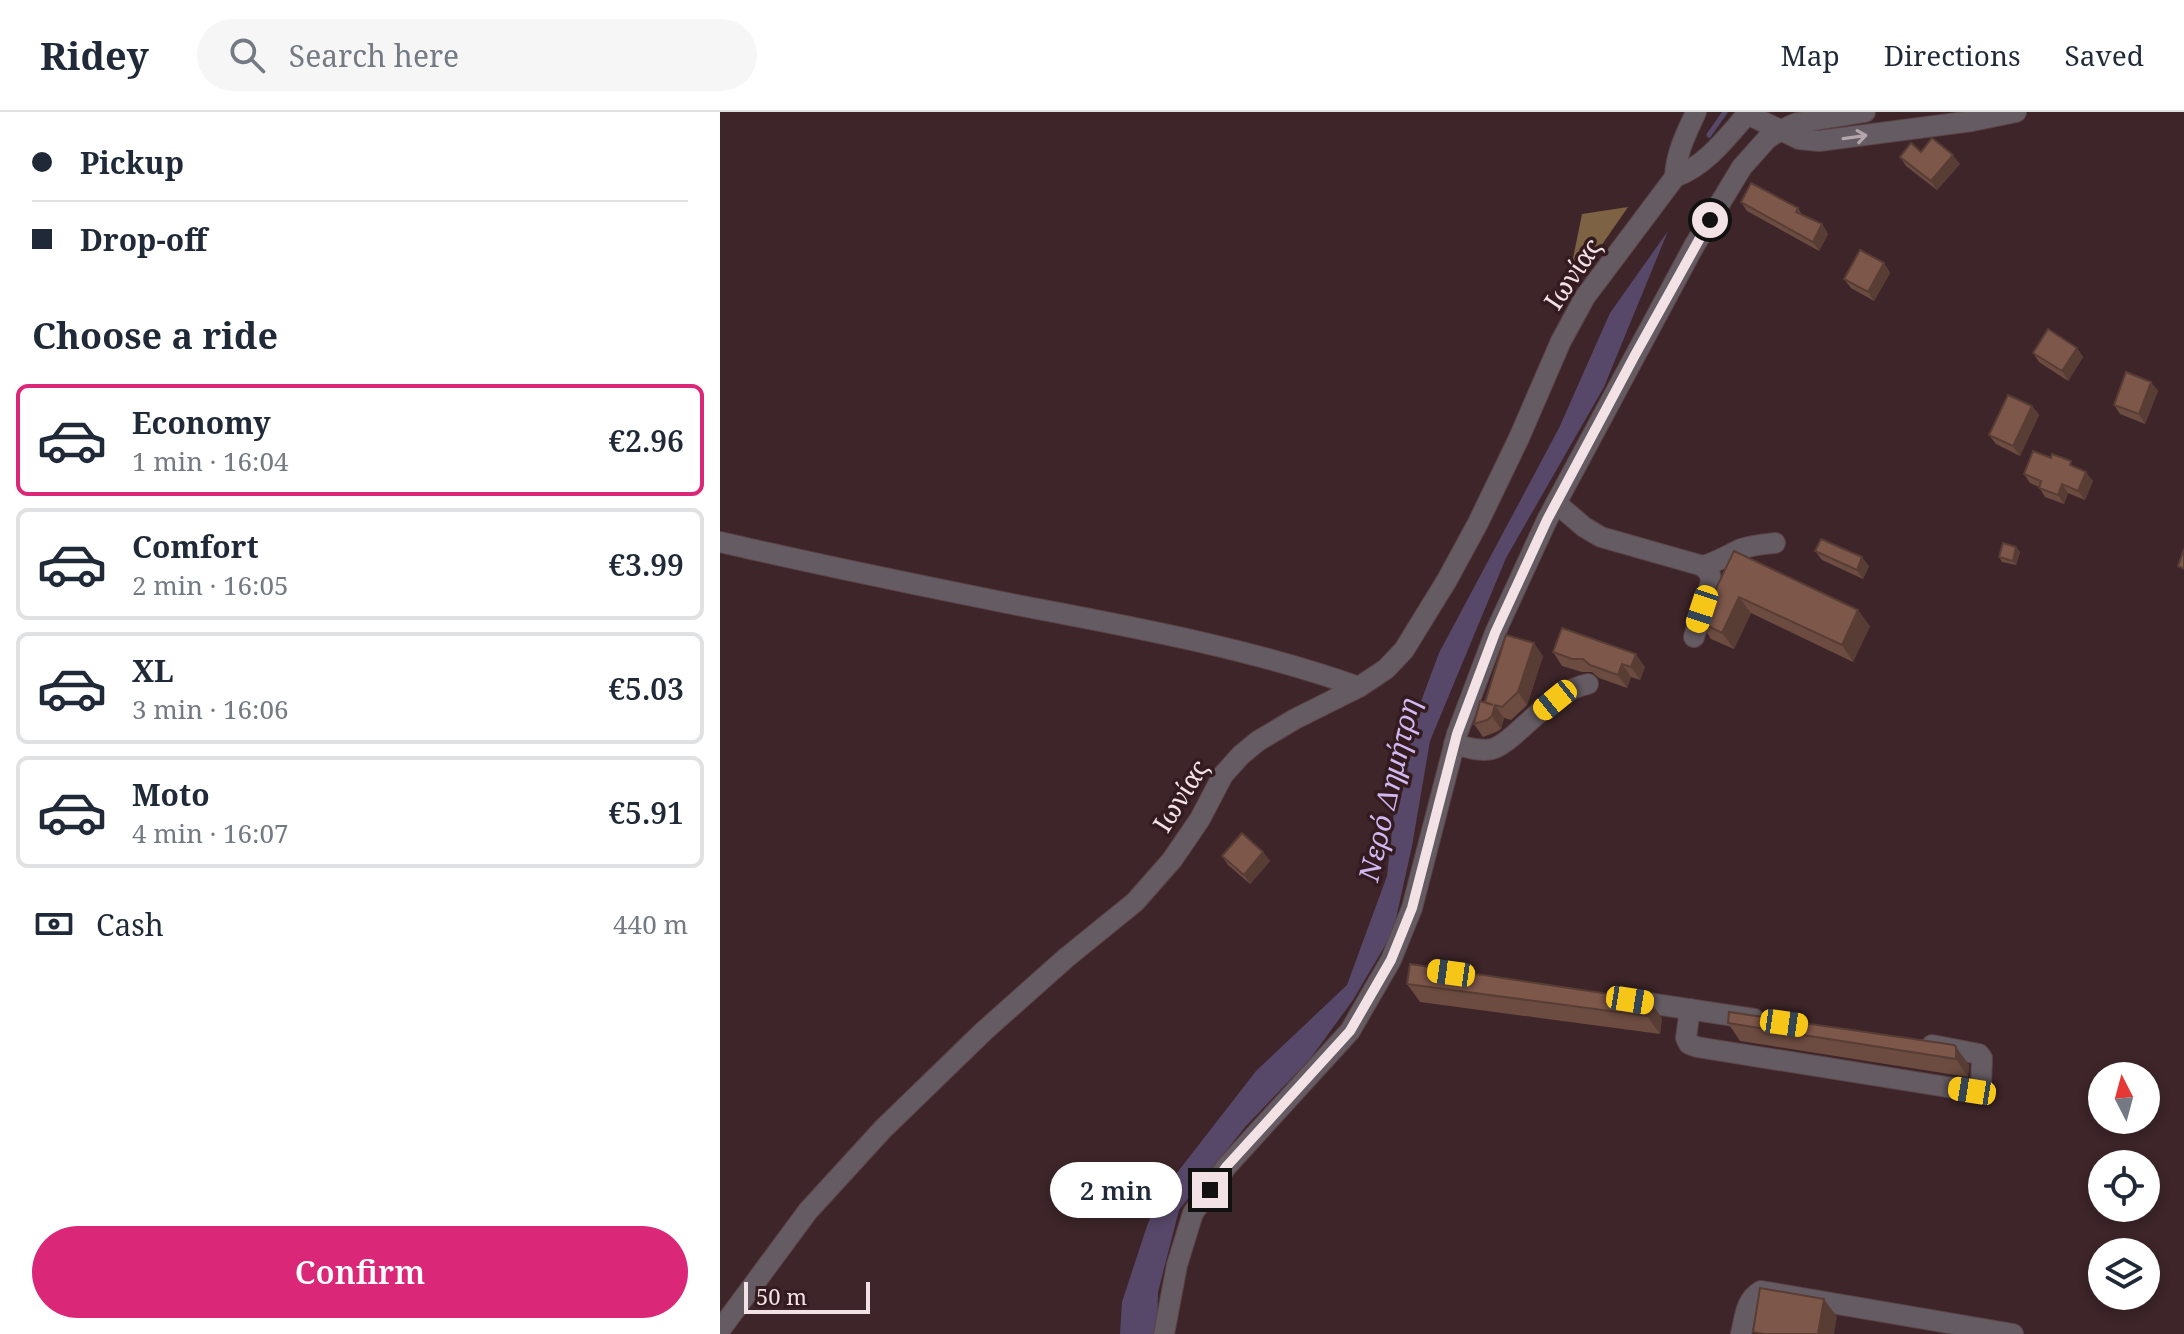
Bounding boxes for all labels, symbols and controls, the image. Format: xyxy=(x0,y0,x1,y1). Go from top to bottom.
search box xyxy=(197,19,757,91)
text: Ridey xyxy=(40,29,149,81)
icon: search xyxy=(225,33,269,77)
text: Search here xyxy=(289,35,459,76)
text: Map xyxy=(1780,36,1840,74)
text: Directions xyxy=(1884,36,2021,74)
text: Saved xyxy=(2065,36,2144,74)
one-way arrow xyxy=(1842,129,1867,144)
text: Pickup xyxy=(80,142,184,183)
route start xyxy=(1692,202,1728,238)
text: Drop-off xyxy=(80,219,207,260)
street label: Ιωνίας xyxy=(1535,230,1609,316)
text: Choose a ride xyxy=(32,311,278,360)
text: Economy xyxy=(132,402,271,443)
icon: car xyxy=(36,404,108,476)
text: €2.96 xyxy=(608,420,684,461)
text: 1 min · 16:04 xyxy=(132,443,289,479)
text: Comfort xyxy=(132,526,259,567)
icon: car xyxy=(36,528,108,600)
text: €3.99 xyxy=(608,544,684,585)
text: 2 min · 16:05 xyxy=(132,567,289,603)
car xyxy=(1683,582,1721,636)
text: XL xyxy=(132,650,174,691)
icon: car xyxy=(36,652,108,724)
text: €5.03 xyxy=(608,668,684,709)
car xyxy=(1529,676,1581,724)
text: 3 min · 16:06 xyxy=(132,691,289,727)
water label: Νερό Δημήτρη xyxy=(1348,694,1428,886)
street label: Ιωνίας xyxy=(1144,752,1216,839)
text: Moto xyxy=(132,774,210,815)
icon: car xyxy=(36,776,108,848)
text: €5.91 xyxy=(608,792,684,833)
text: 4 min · 16:07 xyxy=(132,815,289,851)
icon: cash xyxy=(32,902,76,946)
text: Cash xyxy=(96,904,164,945)
text: 440 m xyxy=(613,906,688,942)
car xyxy=(1426,958,1476,988)
car xyxy=(1604,984,1656,1016)
car xyxy=(1759,1008,1809,1038)
north arrow xyxy=(2088,1062,2160,1134)
map controls xyxy=(2088,1062,2160,1310)
car xyxy=(1946,1075,1998,1107)
button: locate xyxy=(2088,1150,2160,1222)
callout: 2 min xyxy=(1050,1162,1182,1218)
text: 2 min xyxy=(1080,1172,1152,1208)
route end xyxy=(1192,1172,1228,1208)
button: Confirm xyxy=(32,1226,688,1318)
button: layers xyxy=(2088,1238,2160,1310)
scale bar xyxy=(744,1278,870,1314)
text: 50 m xyxy=(756,1281,807,1311)

